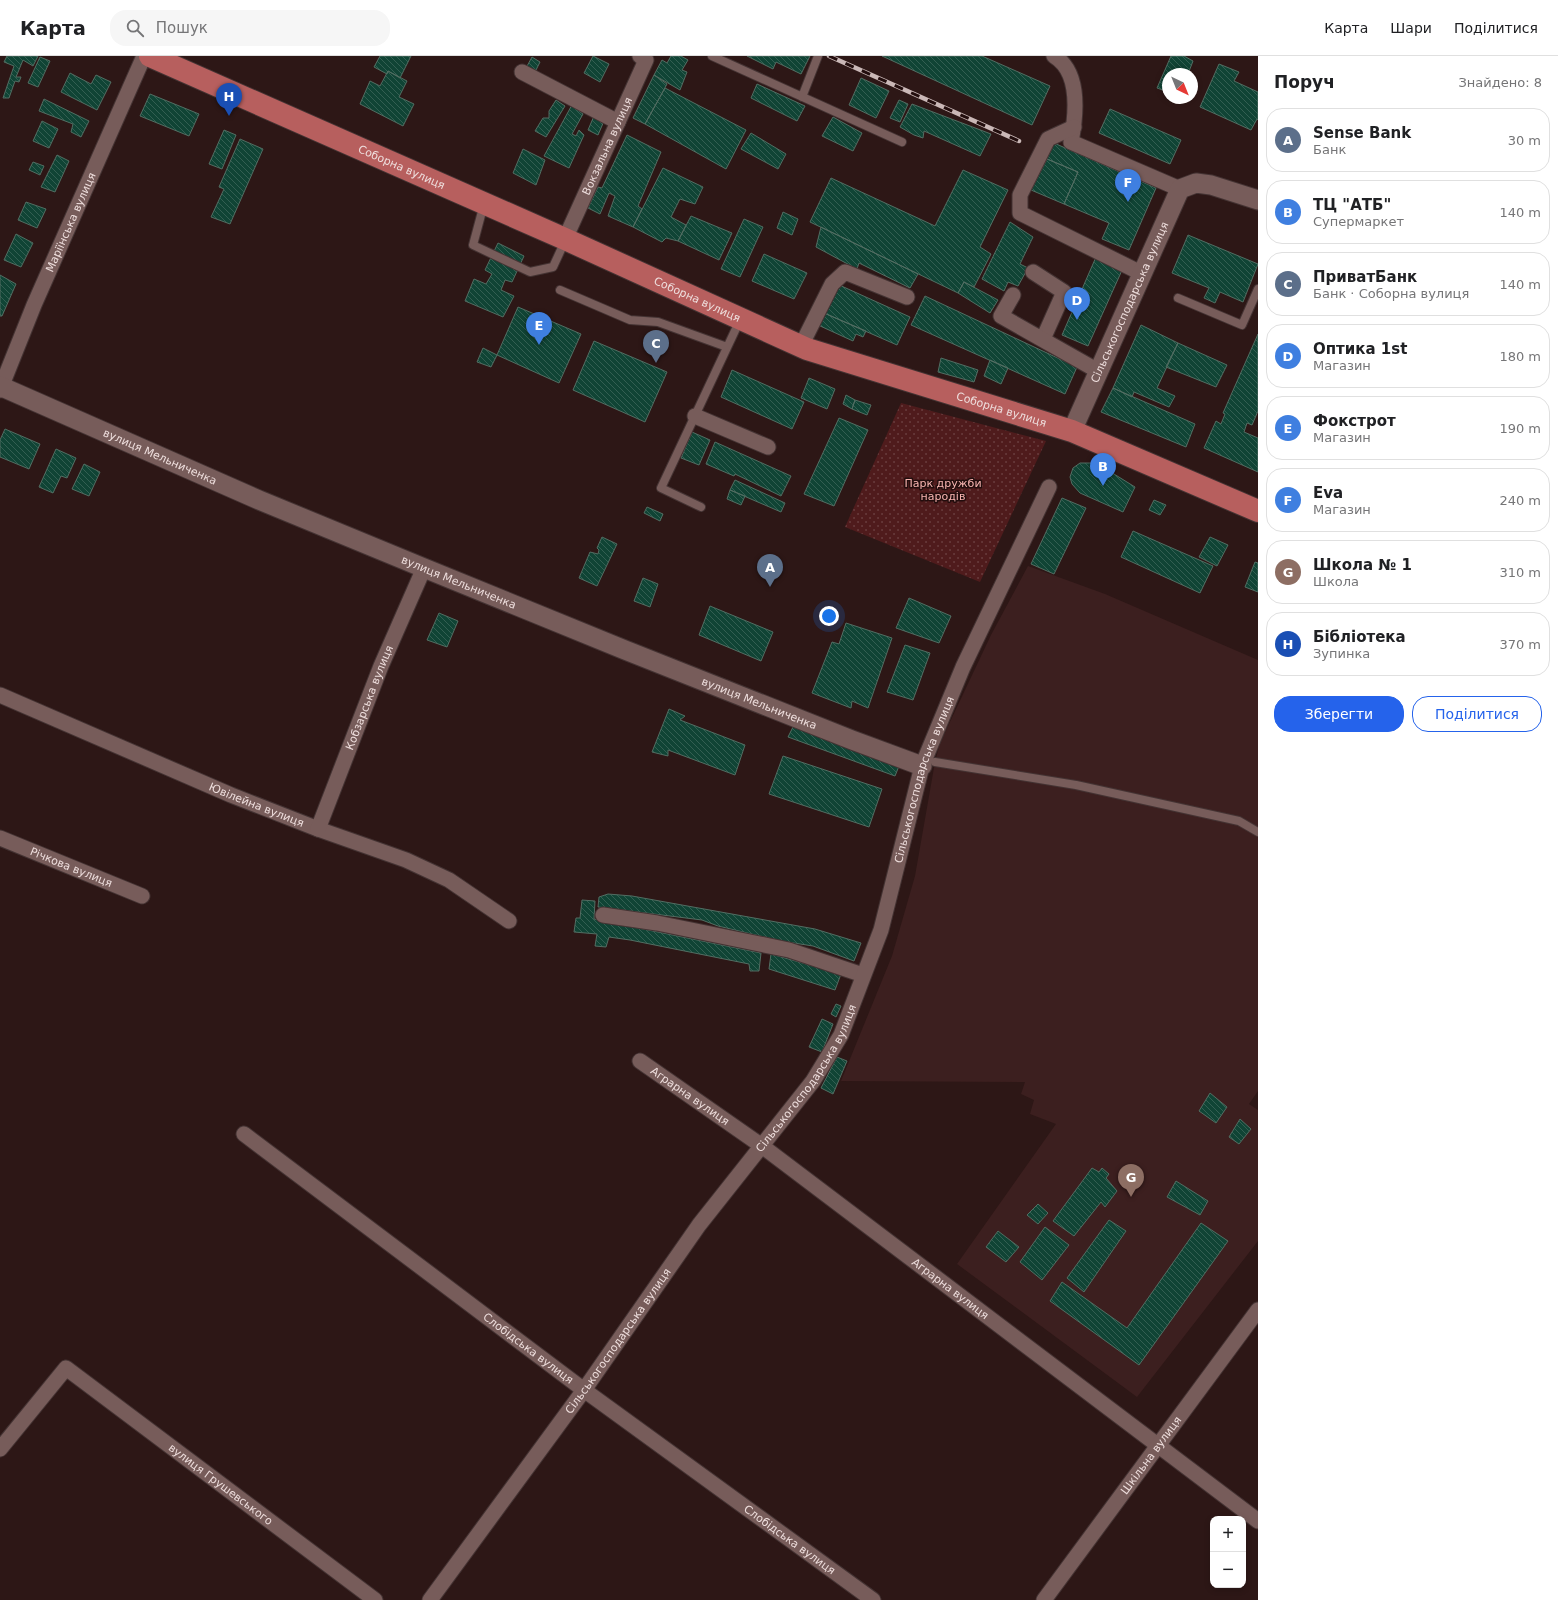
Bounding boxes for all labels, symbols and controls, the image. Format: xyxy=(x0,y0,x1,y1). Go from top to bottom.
search box xyxy=(110,10,390,46)
text: Карта xyxy=(20,17,86,39)
icon: search xyxy=(124,17,146,39)
text: Пошук xyxy=(156,19,208,37)
text: Карта xyxy=(1324,20,1368,36)
text: Шари xyxy=(1390,20,1432,36)
text: Поділитися xyxy=(1454,20,1538,36)
north arrow xyxy=(1162,68,1198,104)
text: Поруч xyxy=(1274,72,1335,92)
text: Знайдено: 8 xyxy=(1459,75,1542,90)
pin: H xyxy=(216,83,242,116)
street label: Вокзальна вулиця xyxy=(580,95,635,197)
text: Sense Bank xyxy=(1313,124,1411,142)
text: A xyxy=(1283,133,1293,148)
text: 30 m xyxy=(1508,133,1541,148)
text: Банк xyxy=(1313,142,1346,157)
street label: Соборна вулиця xyxy=(356,143,447,192)
pin: F xyxy=(1115,169,1141,202)
street label: Маріїнська вулиця xyxy=(43,171,99,274)
text: ТЦ "АТБ" xyxy=(1313,196,1391,214)
text: B xyxy=(1283,205,1293,220)
text: 140 m xyxy=(1499,205,1541,220)
text: Супермаркет xyxy=(1313,214,1404,229)
street label: Сільськогосподарська вулиця xyxy=(1088,220,1171,385)
text: ПриватБанк xyxy=(1313,268,1417,286)
street label: Соборна вулиця xyxy=(652,274,743,325)
text: C xyxy=(1283,277,1293,292)
text: 140 m xyxy=(1499,277,1541,292)
text: Банк · Соборна вулиця xyxy=(1313,286,1469,301)
pin: D xyxy=(1064,287,1090,320)
pin: E xyxy=(526,312,552,345)
pin: C xyxy=(643,330,669,363)
text: Оптика 1st xyxy=(1313,340,1407,358)
text: D xyxy=(1283,349,1293,364)
text: 180 m xyxy=(1499,349,1541,364)
text: Магазин xyxy=(1313,358,1371,373)
street label: Соборна вулиця xyxy=(955,390,1048,430)
text: Фокстрот xyxy=(1313,412,1396,430)
text: E xyxy=(1284,421,1292,436)
text: 190 m xyxy=(1499,421,1541,436)
street label: вулиця Мельниченка xyxy=(101,426,219,488)
text: Магазин xyxy=(1313,430,1371,445)
pin: B xyxy=(1090,453,1116,486)
park label: Парк дружби народів xyxy=(904,477,982,503)
text: Eva xyxy=(1313,484,1343,502)
text: F xyxy=(1284,493,1292,508)
text: 240 m xyxy=(1499,493,1541,508)
text: Магазин xyxy=(1313,502,1371,517)
street label: вулиця Мельниченка xyxy=(399,553,518,612)
pin: A xyxy=(757,554,783,587)
text: Школа № 1 xyxy=(1313,556,1412,574)
text: G xyxy=(1283,565,1293,580)
text: 310 m xyxy=(1499,565,1541,580)
text: Школа xyxy=(1313,574,1359,589)
your location xyxy=(819,606,839,626)
text: Бібліотека xyxy=(1313,628,1406,646)
text: H xyxy=(1283,637,1293,652)
text: 370 m xyxy=(1499,637,1541,652)
street label: Кобзарська вулиця xyxy=(343,643,396,752)
text: Зупинка xyxy=(1313,646,1370,661)
street label: вулиця Мельниченка xyxy=(700,675,819,732)
street label: Сільськогосподарська вулиця xyxy=(892,694,957,865)
button: Зберегти xyxy=(1274,696,1404,732)
button: Поділитися xyxy=(1412,696,1542,732)
street label: Ювілейна вулиця xyxy=(207,780,306,830)
street label: Річкова вулиця xyxy=(28,845,114,890)
street label: Сільськогосподарська вулиця xyxy=(753,1003,859,1155)
street label: Аграрна вулиця xyxy=(648,1064,732,1128)
pin: G xyxy=(1118,1164,1144,1197)
street label: Аграрна вулиця xyxy=(909,1256,991,1322)
street label: Сільськогосподарська вулиця xyxy=(563,1266,674,1417)
street label: Слобідська вулиця xyxy=(480,1310,576,1387)
street label: Шкільна вулиця xyxy=(1118,1414,1184,1497)
street label: вулиця Грушевського xyxy=(166,1441,275,1528)
street label: Слобідська вулиця xyxy=(741,1502,838,1577)
map controls xyxy=(1210,1516,1246,1588)
button: + xyxy=(1210,1516,1246,1552)
button: − xyxy=(1210,1552,1246,1588)

